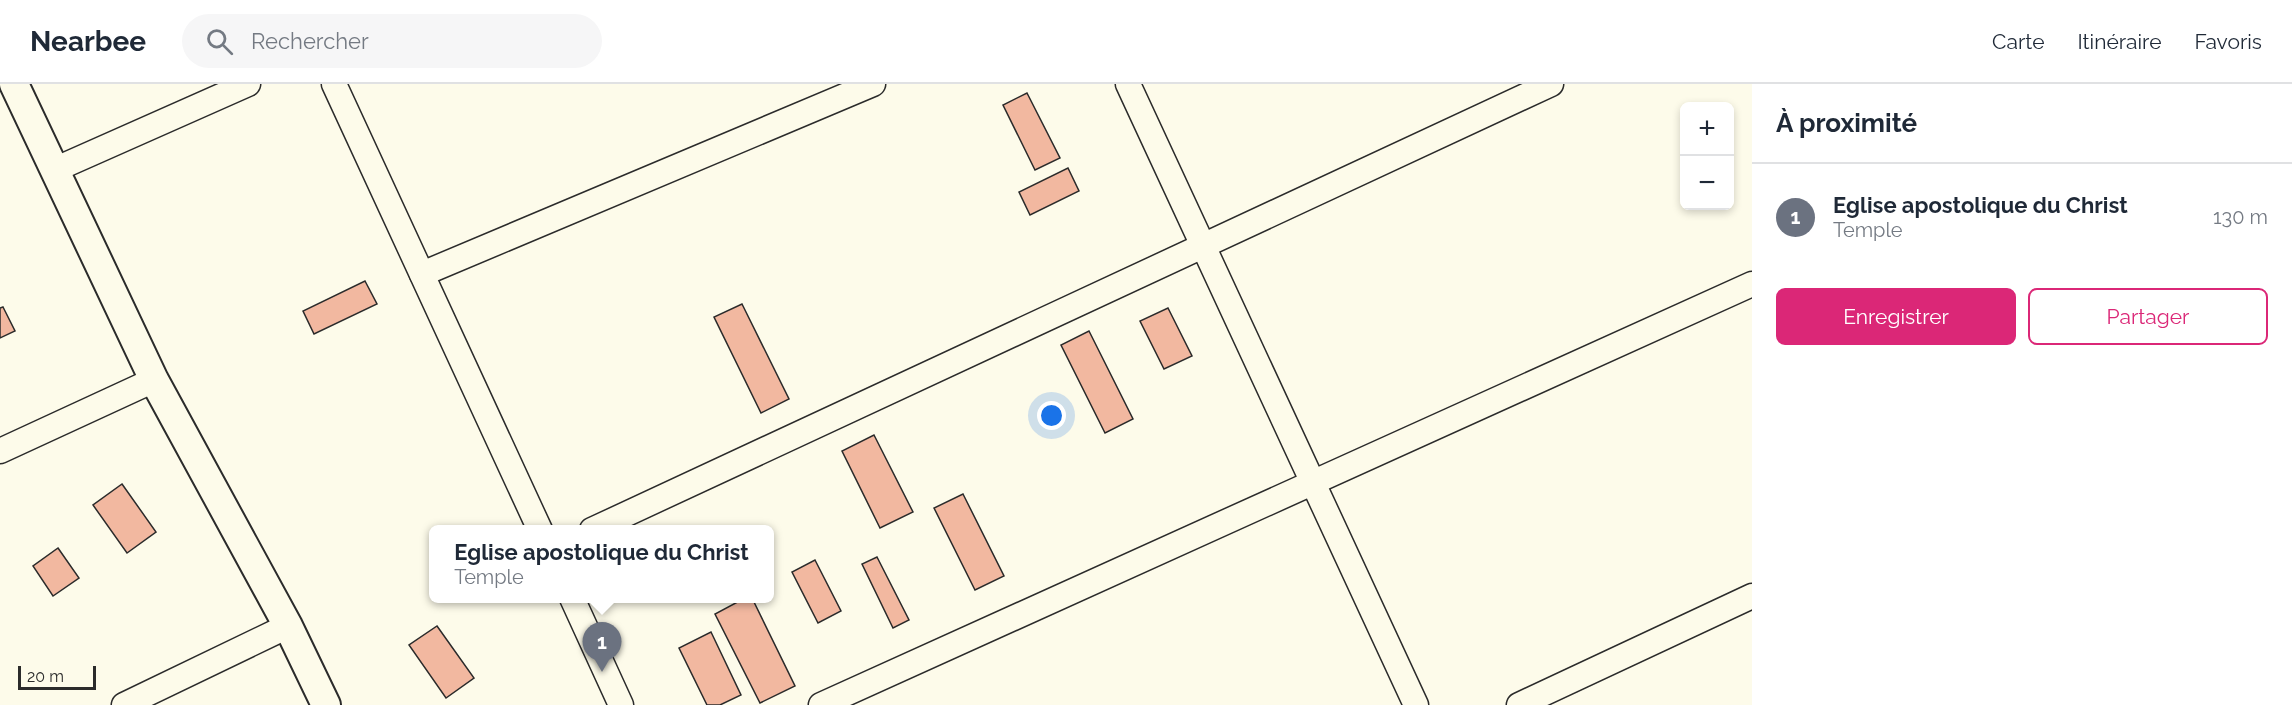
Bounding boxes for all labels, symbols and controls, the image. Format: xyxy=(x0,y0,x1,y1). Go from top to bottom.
search box xyxy=(182,14,602,68)
text: Nearbee xyxy=(30,25,146,58)
icon: search xyxy=(203,25,236,58)
text: Rechercher xyxy=(251,28,369,54)
text: Carte xyxy=(1992,29,2044,54)
text: Itinéraire xyxy=(2077,29,2161,54)
text: Favoris xyxy=(2194,29,2262,54)
map controls xyxy=(1680,102,1734,210)
button: + xyxy=(1680,102,1734,156)
text: À proximité xyxy=(1776,108,1917,138)
button: − xyxy=(1680,156,1734,210)
text: Eglise apostolique du Christ xyxy=(1833,192,2128,218)
text: 1 xyxy=(1791,205,1800,229)
text: 130 m xyxy=(2213,205,2268,229)
text: Temple xyxy=(1833,218,1903,242)
button: Enregistrer xyxy=(1776,288,2016,345)
button: Partager xyxy=(2028,288,2268,345)
your location xyxy=(1037,401,1066,430)
popup xyxy=(429,525,774,603)
text: Eglise apostolique du Christ xyxy=(454,539,749,565)
text: Temple xyxy=(454,565,524,589)
pin: 1 xyxy=(582,622,622,672)
scale bar xyxy=(18,663,96,690)
text: 20 m xyxy=(27,667,64,686)

